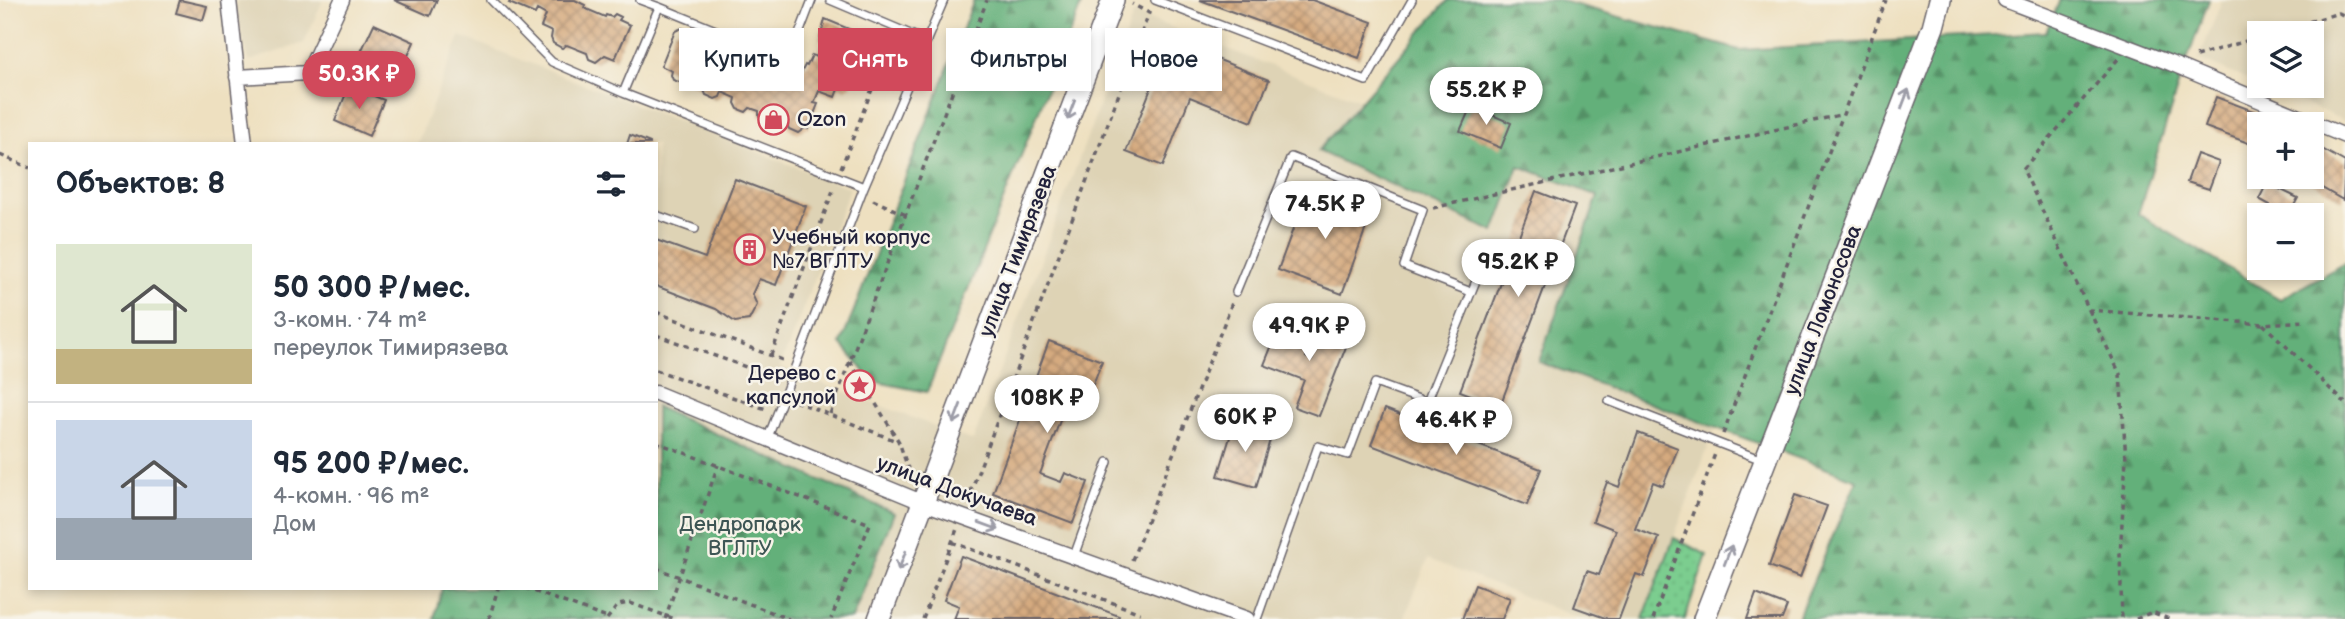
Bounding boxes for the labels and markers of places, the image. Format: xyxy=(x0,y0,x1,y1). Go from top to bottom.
pin: 50.3K ₽ xyxy=(294,52,424,111)
pin: 55.2K ₽ xyxy=(1421,68,1551,127)
shop icon: Ozon xyxy=(757,102,791,136)
place label: Ozon xyxy=(797,107,846,132)
pin: 74.5K ₽ xyxy=(1260,182,1390,241)
place label: Учебный корпус №7 ВГЛТУ xyxy=(772,225,930,274)
building icon: Учебный корпус №7 ВГЛТУ xyxy=(732,232,766,266)
pin: 95.2K ₽ xyxy=(1453,240,1583,299)
pin: 49.9K ₽ xyxy=(1244,304,1374,363)
place label: Дерево с капсулой xyxy=(746,361,836,410)
place icon: Дерево с капсулой xyxy=(842,368,876,402)
pin: 108K ₽ xyxy=(990,376,1104,435)
pin: 60K ₽ xyxy=(1196,394,1294,454)
pin: 46.4K ₽ xyxy=(1391,398,1521,457)

